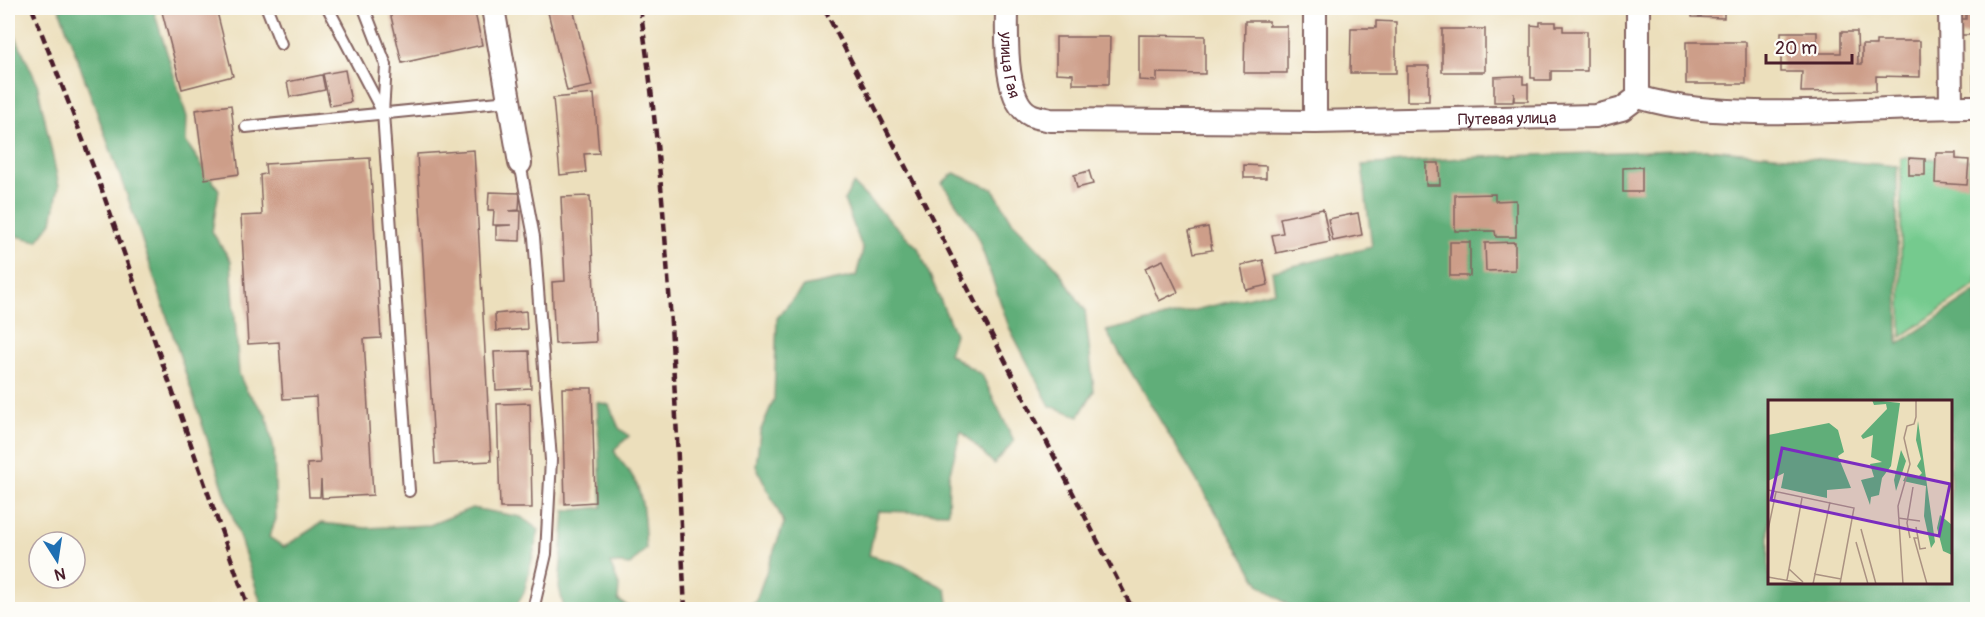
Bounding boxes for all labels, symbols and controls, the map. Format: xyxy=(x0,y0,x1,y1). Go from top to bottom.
scale bar xyxy=(1766,27,1852,65)
street label: улица Гая xyxy=(996,31,1024,101)
text: 20 m xyxy=(1775,37,1817,60)
street label: Путевая улица xyxy=(1458,108,1557,130)
inset map xyxy=(1768,400,1952,584)
north arrow xyxy=(27,530,87,590)
text: N xyxy=(52,563,67,585)

